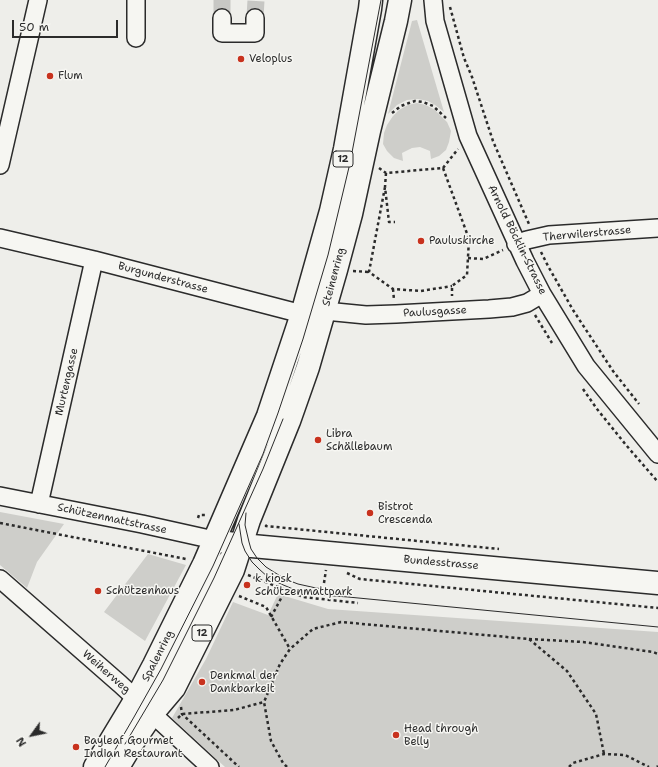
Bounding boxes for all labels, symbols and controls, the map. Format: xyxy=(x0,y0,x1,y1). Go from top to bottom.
scale bar xyxy=(14,12,120,38)
text: 50 m xyxy=(19,19,49,35)
place label: Veloplus xyxy=(249,52,292,66)
marker: Veloplus xyxy=(236,54,246,64)
place label: Flum xyxy=(58,69,83,83)
marker: Flum xyxy=(45,71,55,81)
road number: 12 xyxy=(333,151,353,167)
street label: Arnold Böcklin-Strasse xyxy=(485,183,549,297)
street label: Therwilerstrasse xyxy=(542,224,632,244)
place label: Pauluskirche xyxy=(429,234,494,248)
marker: Pauluskirche xyxy=(416,236,426,246)
street label: Steinenring xyxy=(320,246,348,308)
street label: Burgunderstrasse xyxy=(117,260,209,296)
street label: Paulusgasse xyxy=(403,304,467,320)
street label: Murtengasse xyxy=(53,347,81,417)
place label: Libra Schällebaum xyxy=(326,427,392,453)
marker: Libra Schällebaum xyxy=(313,435,323,445)
place label: Bistrot Crescenda xyxy=(378,500,432,526)
street label: Schützenmattstrasse xyxy=(56,501,168,537)
marker: Bistrot Crescenda xyxy=(365,508,375,518)
street label: Bundesstrasse xyxy=(403,553,479,573)
place label: k kiosk Schützenmattpark xyxy=(255,572,353,598)
marker: k kiosk Schützenmattpark xyxy=(242,580,252,590)
place label: Schützenhaus xyxy=(106,584,179,598)
marker: Schützenhaus xyxy=(93,586,103,596)
road number: 12 xyxy=(192,625,212,641)
street label: Spalenring xyxy=(139,628,177,684)
street label: Weiherweg xyxy=(79,648,133,696)
place label: Denkmal der Dankbarkeit xyxy=(210,669,277,695)
marker: Denkmal der Dankbarkeit xyxy=(197,677,207,687)
north arrow xyxy=(12,715,52,755)
place label: Head through Belly xyxy=(404,722,478,748)
marker: Head through Belly xyxy=(391,730,401,740)
text: N xyxy=(13,734,30,750)
place label: Bayleaf Gourmet Indian Restaurant xyxy=(84,734,183,760)
marker: Bayleaf Gourmet Indian Restaurant xyxy=(71,742,81,752)

